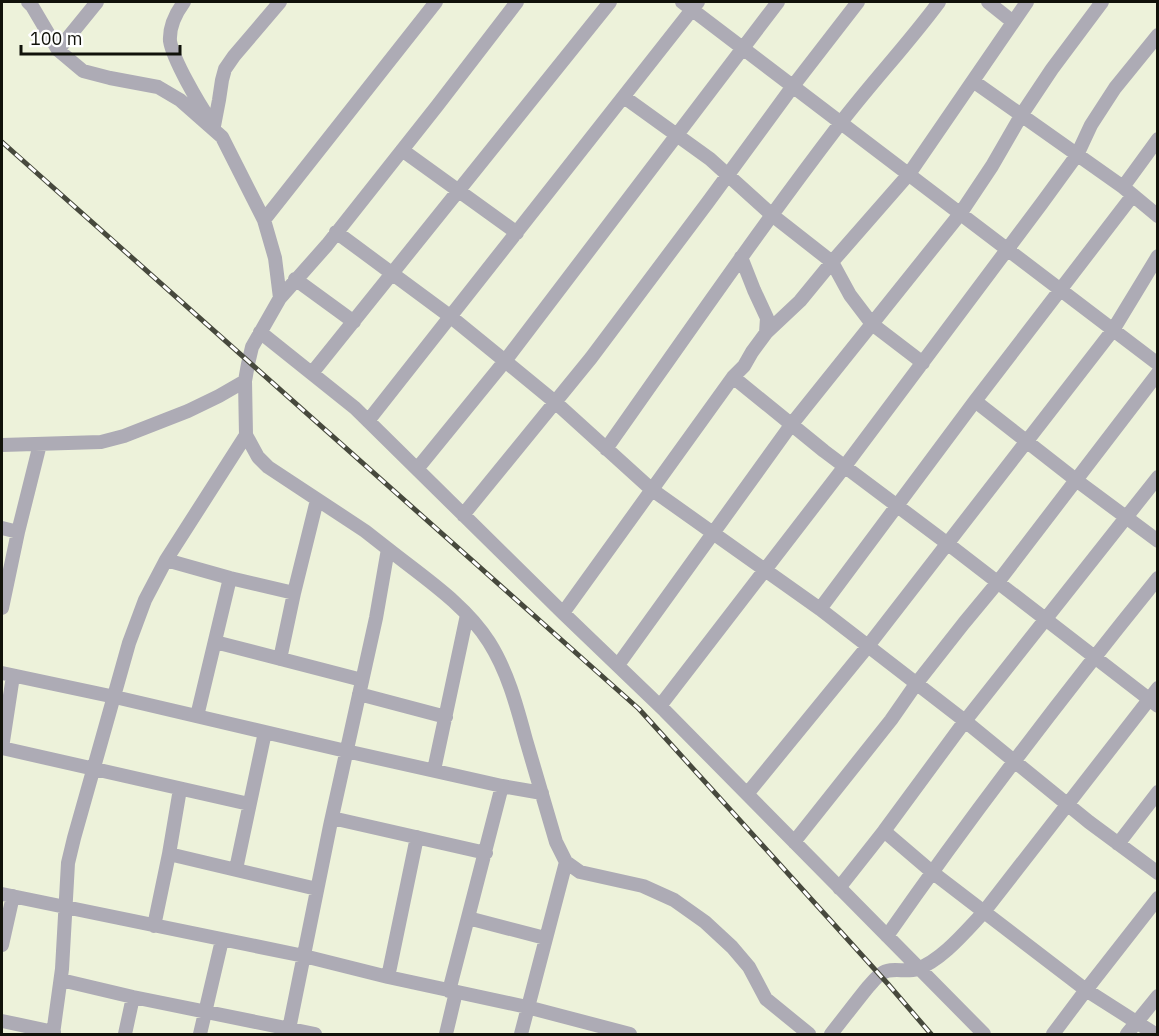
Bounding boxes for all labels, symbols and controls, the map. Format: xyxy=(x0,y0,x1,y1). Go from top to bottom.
scale bar xyxy=(21,18,180,56)
text: 100 m xyxy=(30,27,82,50)

